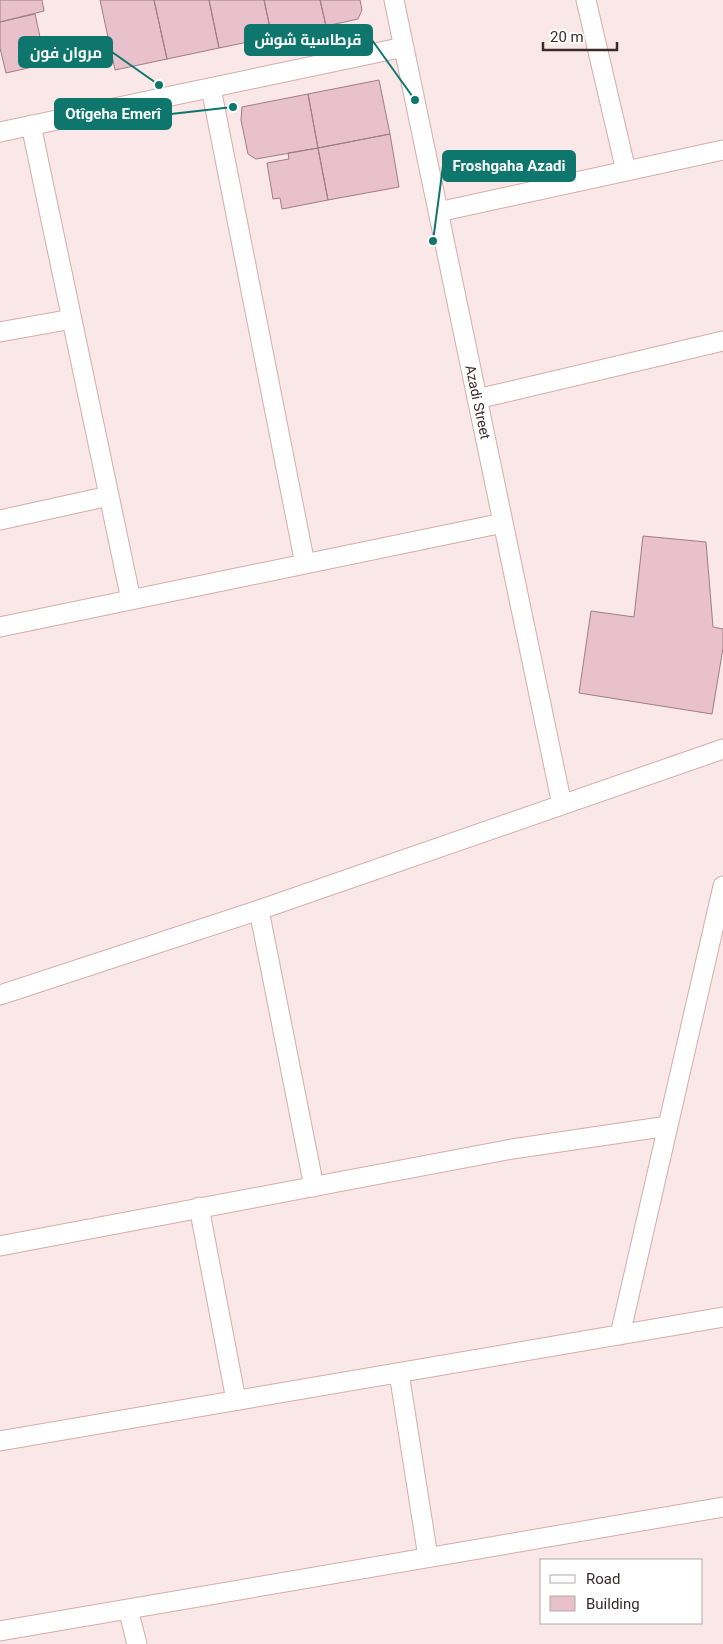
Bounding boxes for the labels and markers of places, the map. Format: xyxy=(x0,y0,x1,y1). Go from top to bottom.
callout: قرطاسية شوش xyxy=(245,25,372,55)
callout: مروان فون xyxy=(19,37,112,67)
callout: Otîgeha Emerî xyxy=(55,99,171,129)
callout: Froshgaha Azadi xyxy=(443,151,575,181)

